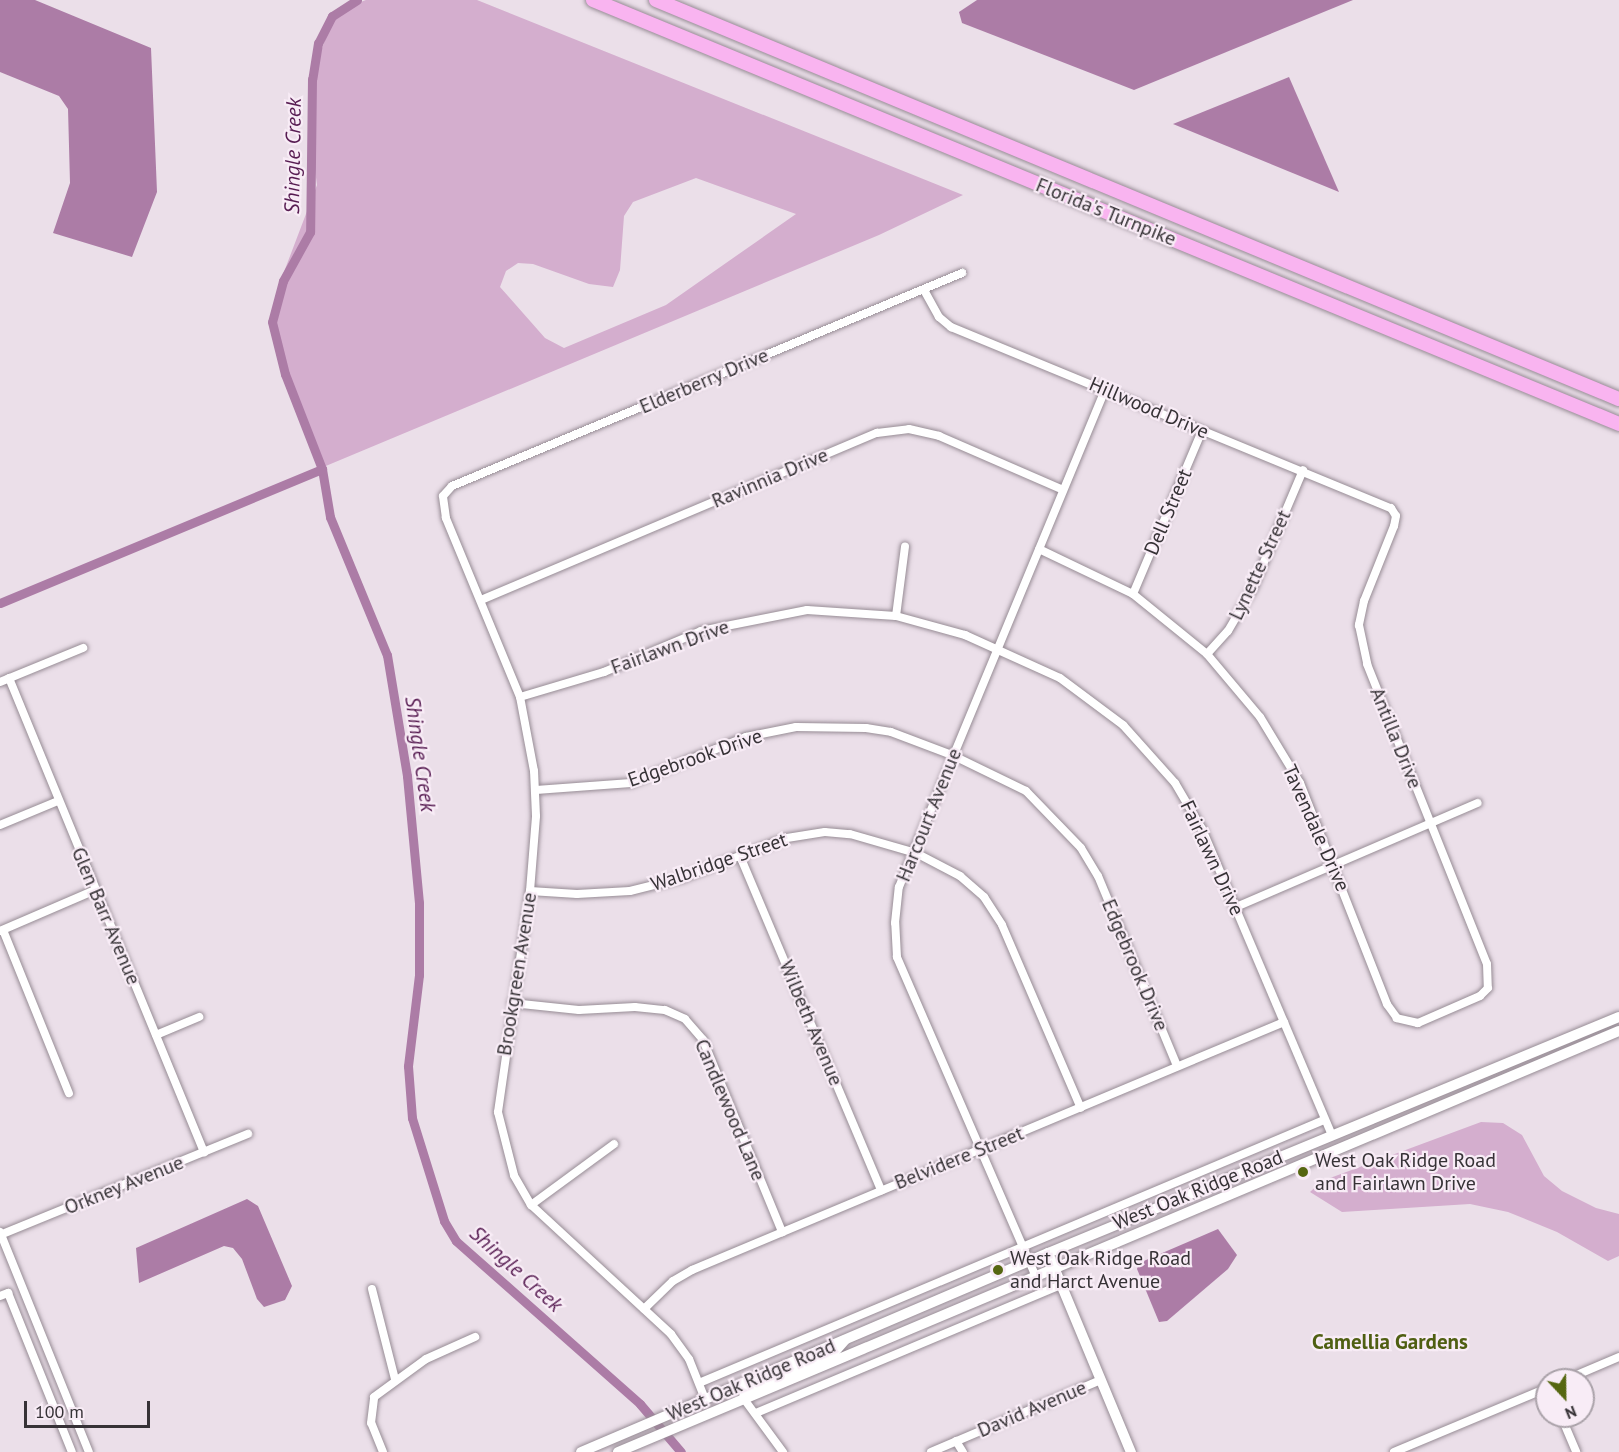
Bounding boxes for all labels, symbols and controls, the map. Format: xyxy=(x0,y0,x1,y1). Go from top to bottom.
water label: Shingle Creek xyxy=(279,98,307,214)
street label: Florida's Turnpike xyxy=(1032,173,1180,251)
street label: Elderberry Drive xyxy=(636,343,772,419)
street label: Hillwood Drive xyxy=(1086,372,1212,444)
street label: Ravinnia Drive xyxy=(708,443,832,513)
street label: Dell Street xyxy=(1139,465,1197,559)
street label: Lynette Street xyxy=(1224,506,1296,624)
street label: Fairlawn Drive xyxy=(608,615,732,679)
street label: Antilla Drive xyxy=(1365,684,1427,792)
water label: Shingle Creek xyxy=(399,695,441,813)
street label: Edgebrook Drive xyxy=(624,724,766,792)
street label: Harcourt Avenue xyxy=(891,745,967,885)
street label: Tavendale Drive xyxy=(1277,761,1355,895)
street label: Fairlawn Drive xyxy=(1175,797,1249,919)
street label: Walbridge Street xyxy=(648,827,790,897)
street label: Glen Barr Avenue xyxy=(66,843,146,989)
street label: Brookgreen Avenue xyxy=(492,890,542,1058)
street label: Edgebrook Drive xyxy=(1096,895,1174,1035)
street label: Wilbeth Avenue xyxy=(774,957,848,1089)
street label: Candlewood Lane xyxy=(689,1036,771,1184)
street label: Belvidere Street xyxy=(891,1121,1027,1195)
street label: West Oak Ridge Road xyxy=(1109,1145,1287,1235)
place label: West Oak Ridge Road and Fairlawn Drive xyxy=(1315,1148,1497,1195)
street label: Orkney Avenue xyxy=(60,1150,188,1220)
marker: West Oak Ridge Road and Fairlawn Drive xyxy=(1296,1165,1310,1179)
water label: Shingle Creek xyxy=(464,1221,568,1317)
place label: West Oak Ridge Road and Harct Avenue xyxy=(1010,1246,1192,1293)
marker: West Oak Ridge Road and Harct Avenue xyxy=(991,1263,1005,1277)
district label: Camellia Gardens xyxy=(1312,1329,1468,1355)
street label: West Oak Ridge Road xyxy=(663,1333,839,1427)
north arrow xyxy=(1535,1368,1595,1428)
street label: David Avenue xyxy=(974,1375,1090,1443)
scale bar xyxy=(27,1389,153,1427)
text: 100 m xyxy=(35,1400,84,1423)
text: N xyxy=(1562,1402,1580,1424)

